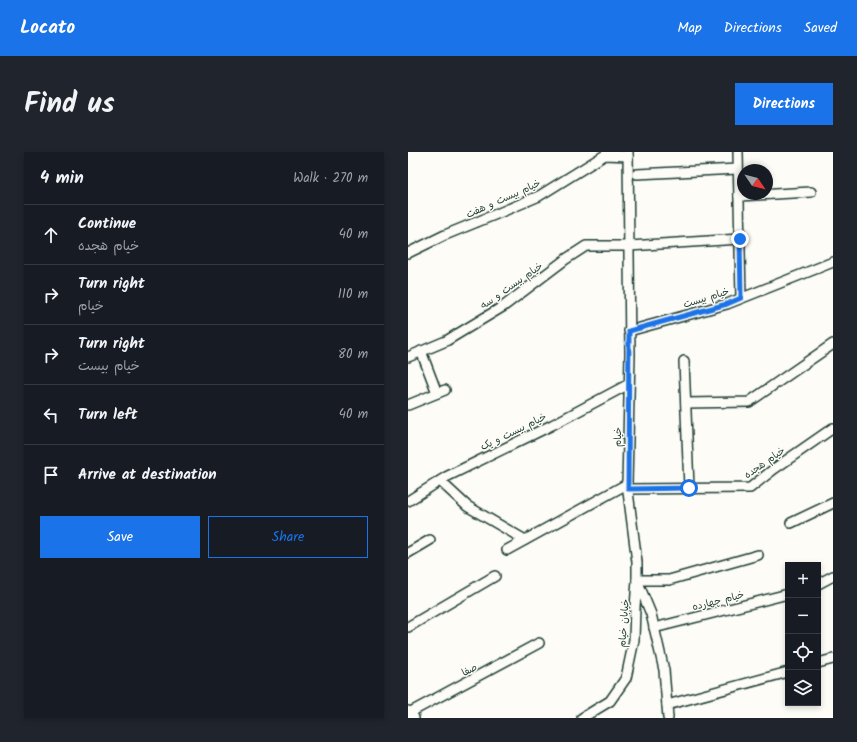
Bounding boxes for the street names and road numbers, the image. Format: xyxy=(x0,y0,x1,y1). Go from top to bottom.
street label: خیام بیست و هفت xyxy=(463,175,543,223)
street label: خیام بیست و سه xyxy=(477,258,546,313)
street label: خیام بیست xyxy=(681,283,731,313)
street label: خیام بیست و یک xyxy=(478,409,549,455)
street label: خیام xyxy=(610,427,626,447)
street label: خیام هجده xyxy=(741,443,789,483)
street label: خیام چهارده xyxy=(691,587,746,615)
street label: خیابان خیام xyxy=(614,598,634,648)
street label: صفا xyxy=(459,659,480,681)

